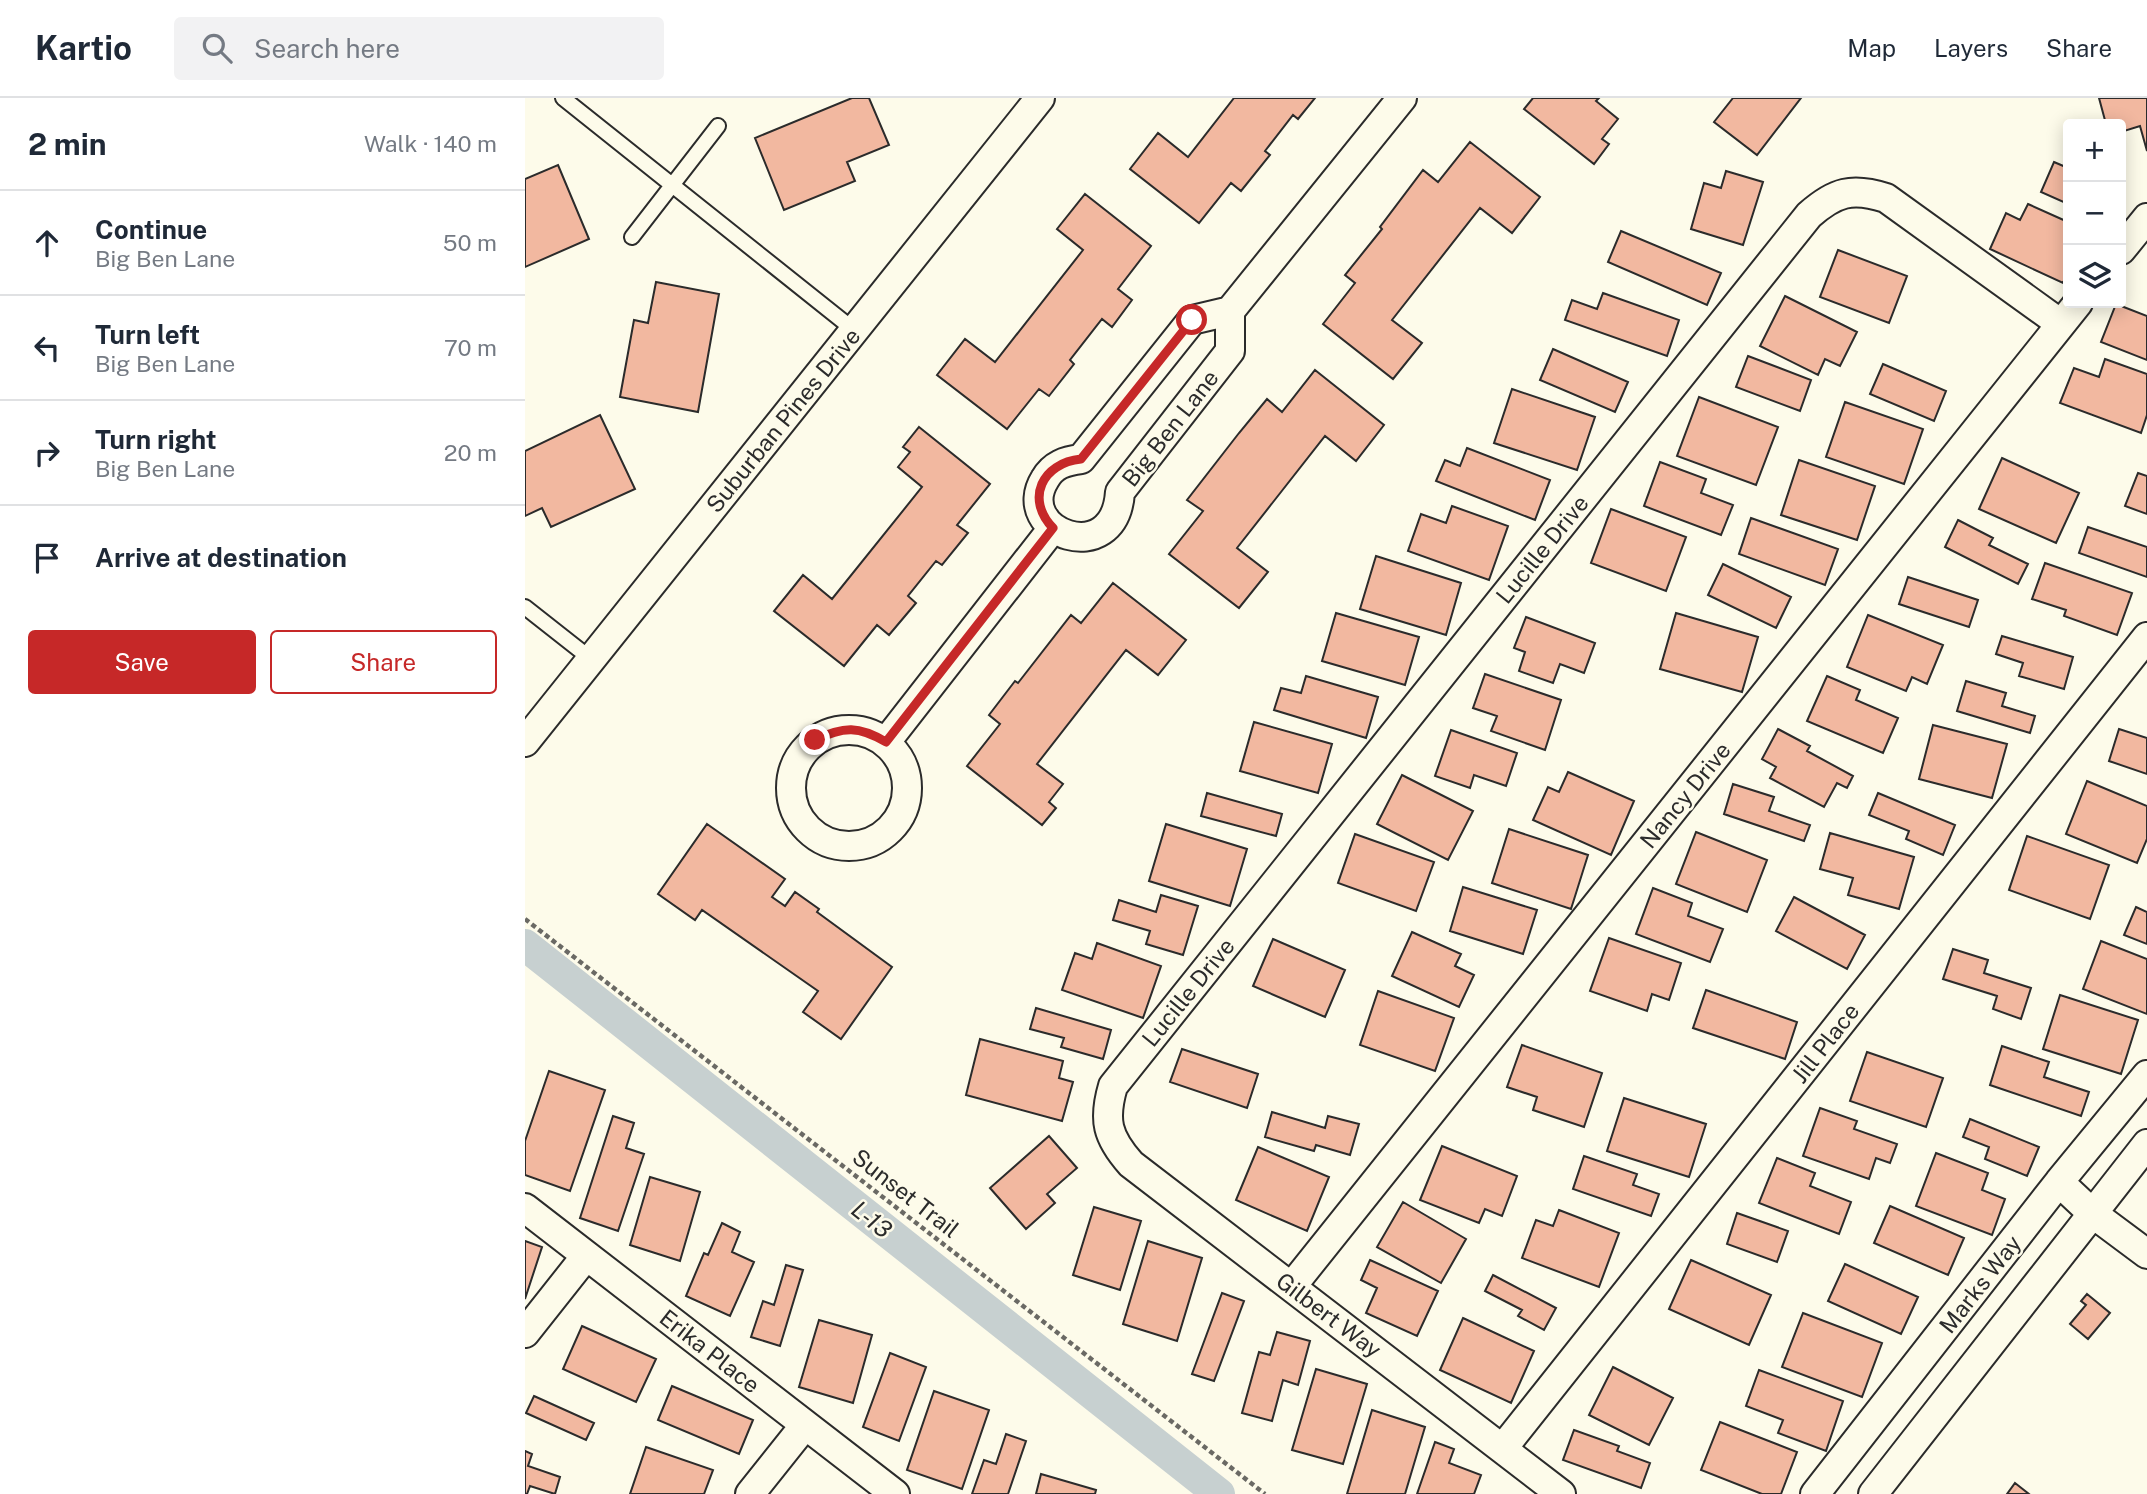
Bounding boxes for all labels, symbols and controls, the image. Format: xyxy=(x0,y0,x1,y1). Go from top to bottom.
search box xyxy=(174,17,664,80)
text: Kartio xyxy=(35,29,132,67)
icon: search xyxy=(198,29,236,67)
text: Search here xyxy=(254,33,400,64)
text: Map xyxy=(1847,34,1896,62)
text: Layers xyxy=(1934,34,2008,62)
text: Share xyxy=(2046,34,2112,62)
map controls xyxy=(2063,119,2126,308)
button: + xyxy=(2063,119,2126,182)
text: 2 min xyxy=(28,126,107,162)
text: Walk · 140 m xyxy=(364,130,497,157)
button: − xyxy=(2063,182,2126,245)
text: Continue xyxy=(95,214,207,245)
icon: ahead xyxy=(28,224,66,262)
text: 50 m xyxy=(443,229,497,256)
text: Big Ben Lane xyxy=(95,245,235,272)
button: layers xyxy=(2063,245,2126,308)
route start xyxy=(1176,304,1207,335)
text: Turn left xyxy=(95,319,200,350)
street label: Suburban Pines Drive xyxy=(700,322,866,518)
icon: left xyxy=(28,329,66,367)
text: 70 m xyxy=(444,334,497,361)
text: Big Ben Lane xyxy=(95,350,235,377)
street label: Big Ben Lane xyxy=(1116,364,1224,492)
text: Turn right xyxy=(95,424,217,455)
icon: right xyxy=(28,434,66,472)
text: 20 m xyxy=(444,439,497,466)
text: Big Ben Lane xyxy=(95,455,235,482)
street label: Lucille Drive xyxy=(1490,489,1594,609)
icon: arrive xyxy=(28,539,66,577)
text: Arrive at destination xyxy=(95,542,347,573)
button: Save xyxy=(28,630,256,694)
button: Share xyxy=(270,630,497,694)
route end xyxy=(799,724,830,755)
street label: Nancy Drive xyxy=(1634,737,1736,853)
street label: Lucille Drive xyxy=(1136,932,1240,1052)
street label: Jill Place xyxy=(1786,998,1864,1088)
street label: Sunset Trail xyxy=(847,1143,965,1243)
water label: L-13 xyxy=(846,1195,898,1244)
street label: Marks Way xyxy=(1933,1230,2027,1338)
street label: Gilbert Way xyxy=(1271,1267,1387,1363)
street label: Erika Place xyxy=(655,1304,765,1398)

